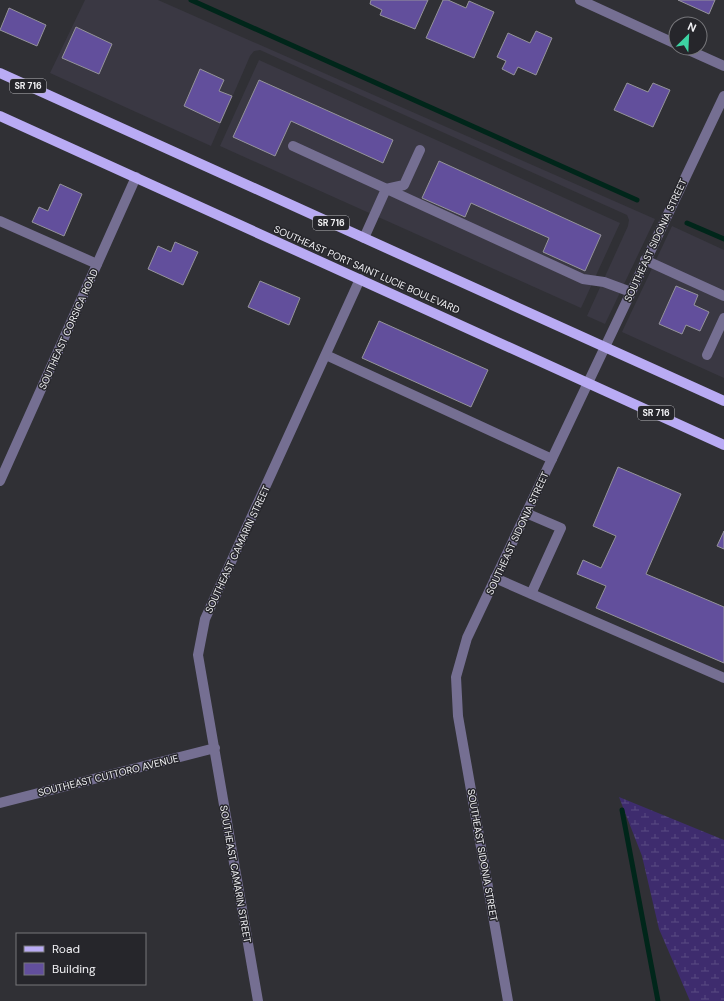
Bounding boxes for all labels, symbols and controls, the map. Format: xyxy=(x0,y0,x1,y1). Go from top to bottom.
north arrow xyxy=(668,16,708,56)
text: N xyxy=(686,19,699,35)
road number: SR 716 xyxy=(10,79,46,93)
street label: SOUTHEAST SIDONIA STREET xyxy=(621,176,690,304)
road number: SR 716 xyxy=(313,216,349,230)
street label: SOUTHEAST PORT SAINT LUCIE BOULEVARD xyxy=(272,222,462,317)
street label: SOUTHEAST CORSICA ROAD xyxy=(36,267,101,392)
road number: SR 716 xyxy=(638,406,674,420)
street label: SOUTHEAST SIDONIA STREET xyxy=(483,469,552,597)
street label: SOUTHEAST CAMARIN STREET xyxy=(202,483,273,615)
street label: SOUTHEAST CUTTORO AVENUE xyxy=(36,752,180,799)
street label: SOUTHEAST SIDONIA STREET xyxy=(464,788,501,923)
street label: SOUTHEAST CAMARIN STREET xyxy=(217,804,254,944)
legend xyxy=(16,933,146,985)
text: Road xyxy=(52,941,80,957)
text: Building xyxy=(52,961,96,977)

